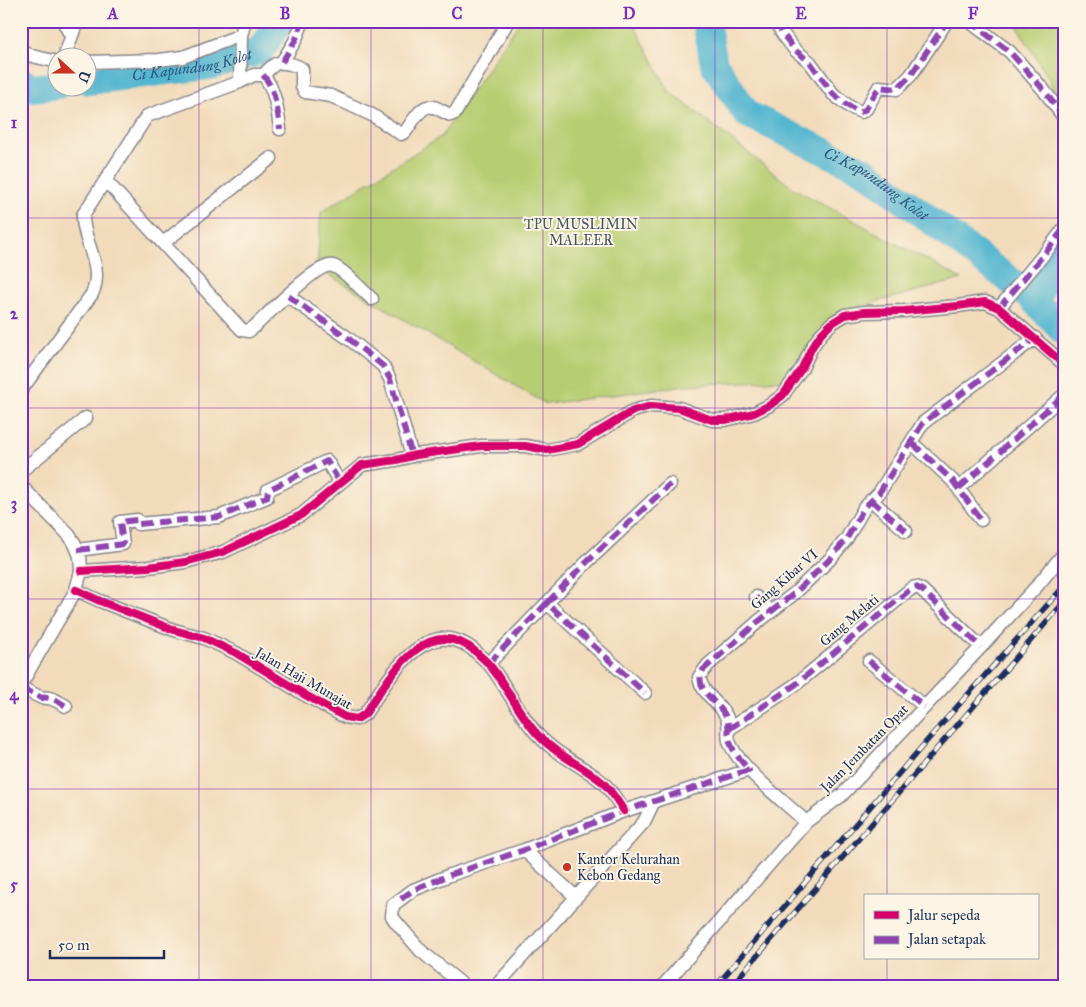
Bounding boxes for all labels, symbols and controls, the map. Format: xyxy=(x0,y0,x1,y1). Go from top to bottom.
text: A xyxy=(107,4,119,23)
text: B xyxy=(280,4,290,23)
text: C xyxy=(452,4,463,23)
text: D xyxy=(623,4,636,23)
text: E xyxy=(795,4,807,23)
text: F xyxy=(968,4,979,23)
water label: Ci Kapundung Kolot xyxy=(131,45,255,84)
north arrow xyxy=(48,48,98,98)
text: U xyxy=(73,68,94,86)
text: 1 xyxy=(11,113,18,132)
water label: Ci Kapundung Kolot xyxy=(821,144,933,225)
park label: TPU MUSLIMIN MALEER xyxy=(524,216,638,249)
text: 2 xyxy=(10,304,19,323)
text: 3 xyxy=(11,494,17,514)
street label: Gang Kibar VI xyxy=(747,546,821,613)
street label: Gang Melati xyxy=(816,591,882,650)
street label: Jalan Haji Munajat xyxy=(250,643,355,714)
text: 4 xyxy=(10,685,20,705)
street label: Jalan Jembatan Opat xyxy=(816,701,913,798)
place label: Kantor Kelurahan Kebon Gedang xyxy=(577,851,680,884)
marker: Kantor Kelurahan Kebon Gedang xyxy=(561,861,573,873)
text: 5 xyxy=(10,875,18,894)
legend xyxy=(864,894,1038,960)
text: Jalur sepeda xyxy=(906,906,981,925)
scale bar xyxy=(50,927,164,959)
text: Jalan setapak xyxy=(906,930,986,949)
text: 50 m xyxy=(58,936,90,954)

